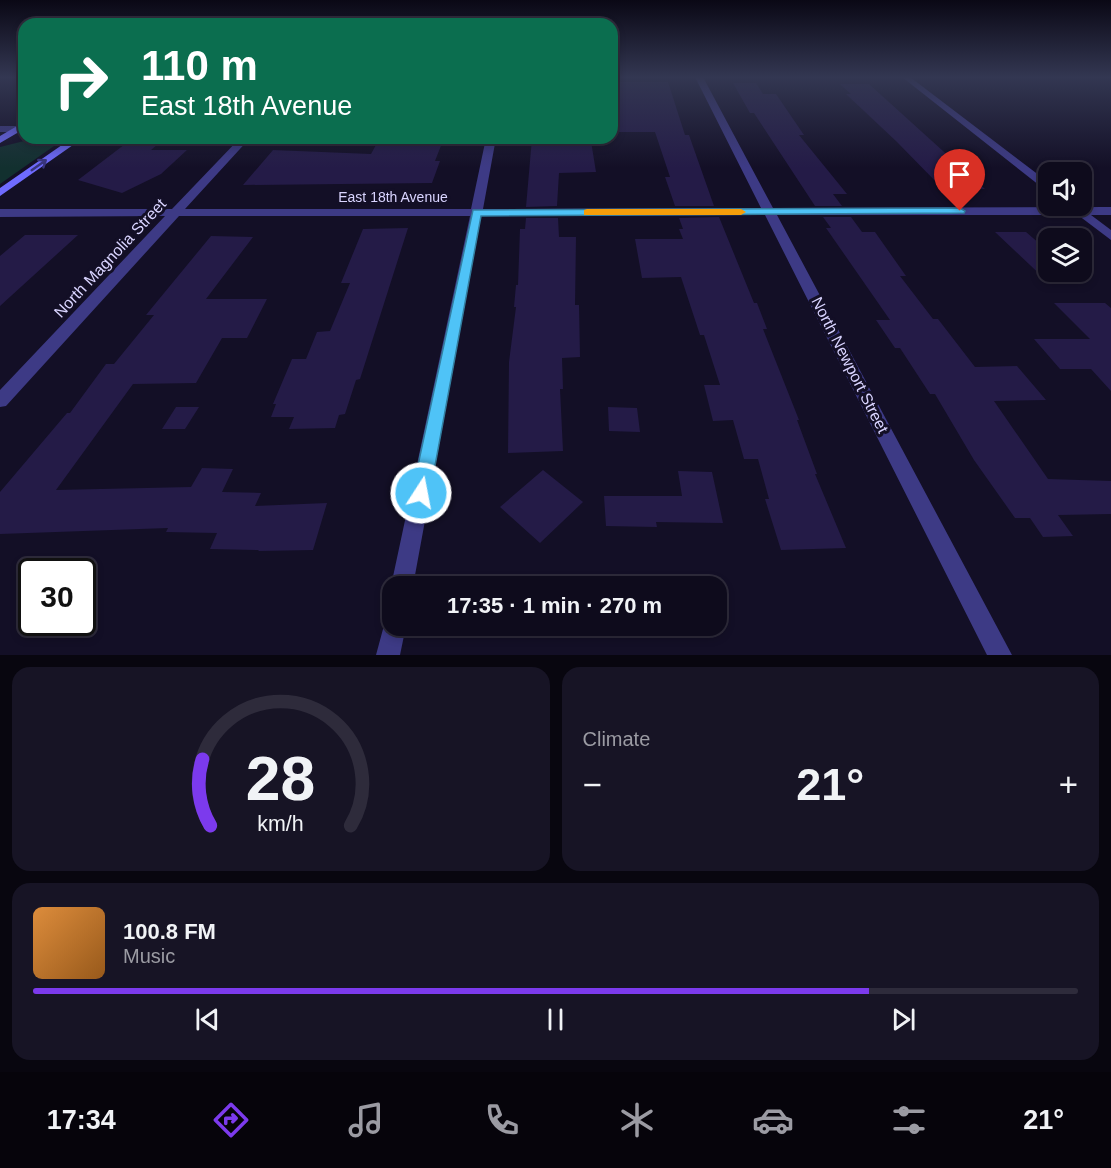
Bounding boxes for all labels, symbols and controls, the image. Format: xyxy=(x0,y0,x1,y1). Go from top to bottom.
icon: right xyxy=(42,42,120,120)
text: 110 m xyxy=(141,42,258,89)
text: East 18th Avenue xyxy=(141,91,352,121)
pin xyxy=(934,149,985,211)
icon: arrive xyxy=(943,158,976,191)
one-way arrow xyxy=(30,159,47,171)
map controls xyxy=(1038,162,1092,282)
button: sound xyxy=(1038,162,1092,216)
street label: East 18th Avenue xyxy=(338,189,448,205)
street label: North Magnolia Street xyxy=(51,195,170,321)
button: layers xyxy=(1038,228,1092,282)
street label: North Newport Street xyxy=(808,294,892,436)
position arrow xyxy=(389,461,453,525)
speed limit sign: 30 xyxy=(18,558,96,636)
text: 17:35 · 1 min · 270 m xyxy=(447,593,662,618)
text: Climate xyxy=(583,728,650,750)
text: 28 xyxy=(246,744,315,813)
text: 21° xyxy=(796,759,864,810)
text: − xyxy=(583,766,602,803)
text: + xyxy=(1059,766,1078,803)
text: km/h xyxy=(258,812,304,836)
text: 100.8 FM xyxy=(123,919,216,944)
text: Music xyxy=(123,945,175,967)
icon: previous xyxy=(191,1003,224,1036)
icon: pause xyxy=(539,1003,572,1036)
icon: next xyxy=(887,1003,920,1036)
icon: directions xyxy=(210,1099,252,1141)
icon: music xyxy=(345,1099,387,1141)
icon: phone xyxy=(481,1099,523,1141)
icon: climate xyxy=(616,1099,658,1141)
icon: car xyxy=(752,1099,794,1141)
icon: filters xyxy=(888,1099,930,1141)
text: 17:34 xyxy=(47,1105,116,1135)
text: 21° xyxy=(1023,1105,1064,1135)

